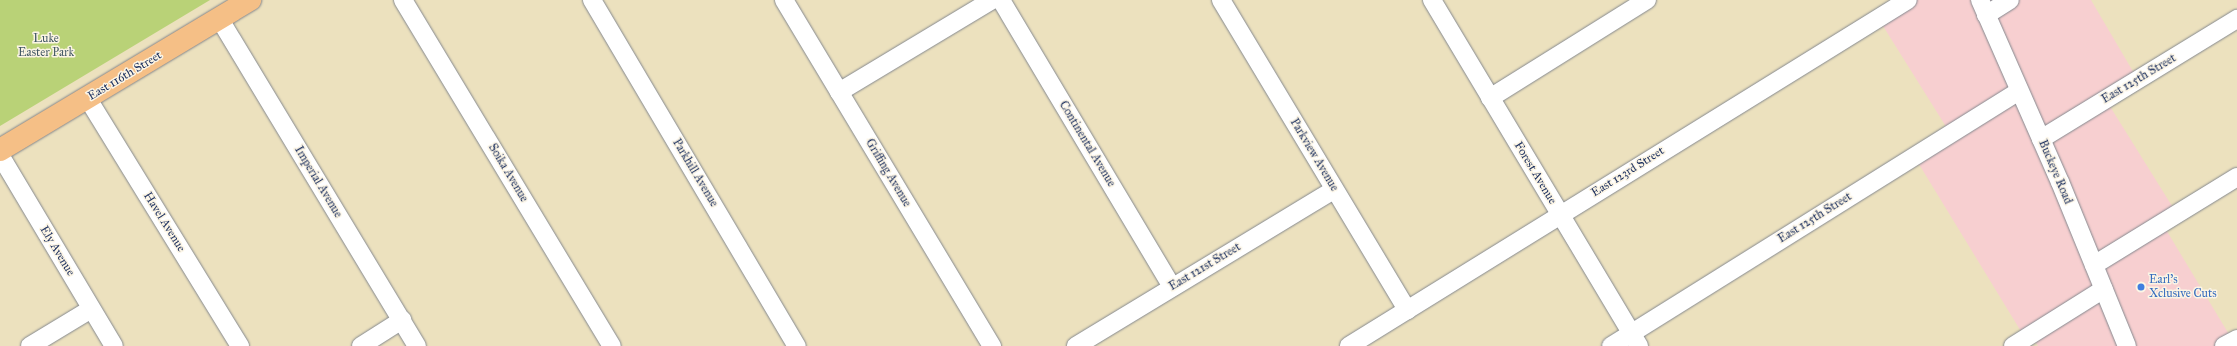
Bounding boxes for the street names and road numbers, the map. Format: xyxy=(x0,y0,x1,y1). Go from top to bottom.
street label: East 116th Street xyxy=(85,48,165,104)
street label: East 125th Street xyxy=(2099,51,2179,107)
street label: Continental Avenue xyxy=(1056,99,1118,189)
street label: Parkview Avenue xyxy=(1287,116,1341,194)
street label: Parkhill Avenue xyxy=(669,136,721,210)
street label: Griffing Avenue xyxy=(862,136,914,210)
street label: Buckeye Road xyxy=(2035,138,2075,206)
street label: Forest Avenue xyxy=(1511,139,1559,207)
street label: Soika Avenue xyxy=(485,141,531,205)
street label: Imperial Avenue xyxy=(291,144,345,220)
street label: East 123rd Street xyxy=(1589,144,1667,200)
street label: Havel Avenue xyxy=(140,189,188,255)
street label: East 125th Street xyxy=(1775,190,1855,246)
street label: Ely Avenue xyxy=(36,223,78,279)
street label: East 121st Street xyxy=(1166,240,1244,294)

